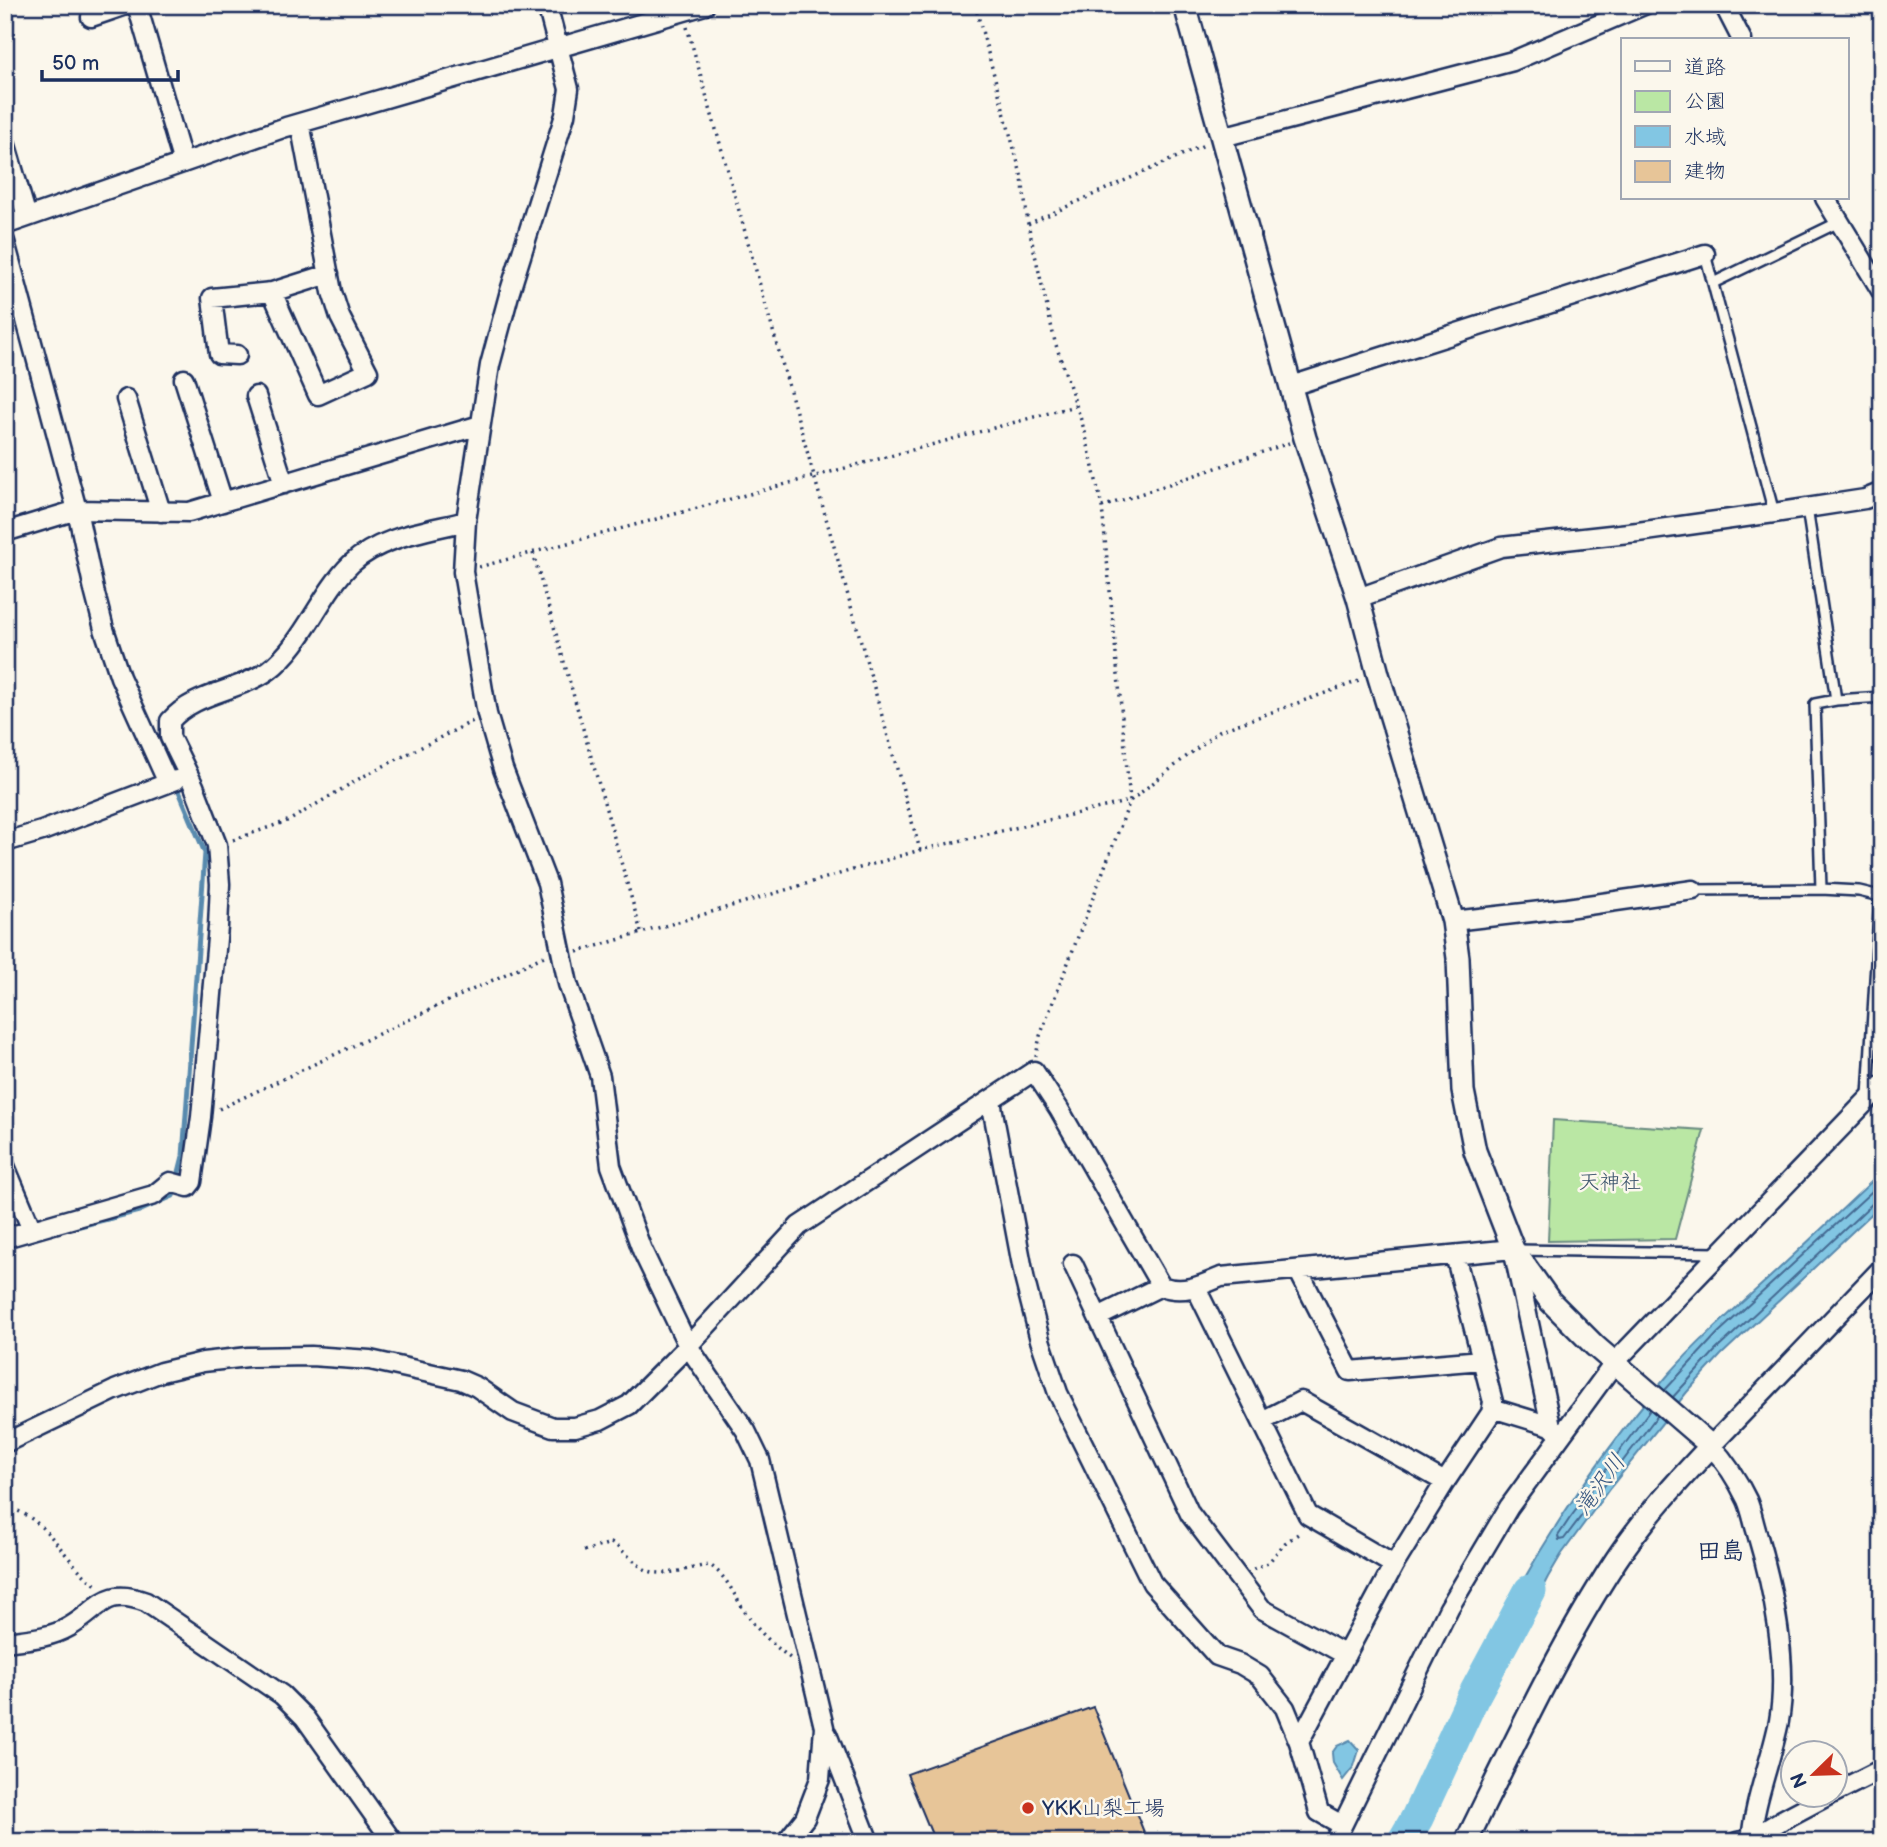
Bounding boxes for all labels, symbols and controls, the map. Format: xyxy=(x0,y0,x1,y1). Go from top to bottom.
scale bar xyxy=(42,38,178,82)
legend xyxy=(1621,38,1848,200)
text: 50 m xyxy=(52,51,99,76)
text: 道路 xyxy=(1684,55,1726,80)
text: 公園 xyxy=(1684,89,1726,114)
text: 水域 xyxy=(1684,125,1726,150)
text: 建物 xyxy=(1684,159,1726,184)
park label: 天神社 xyxy=(1579,1170,1642,1195)
water label: 滝沢川 xyxy=(1568,1449,1632,1521)
district label: 田島 xyxy=(1697,1537,1745,1566)
north arrow xyxy=(1778,1738,1848,1808)
text: N xyxy=(1786,1769,1813,1791)
place label: YKK山梨工場 xyxy=(1041,1796,1165,1821)
marker: YKK山梨工場 xyxy=(1020,1800,1036,1816)

